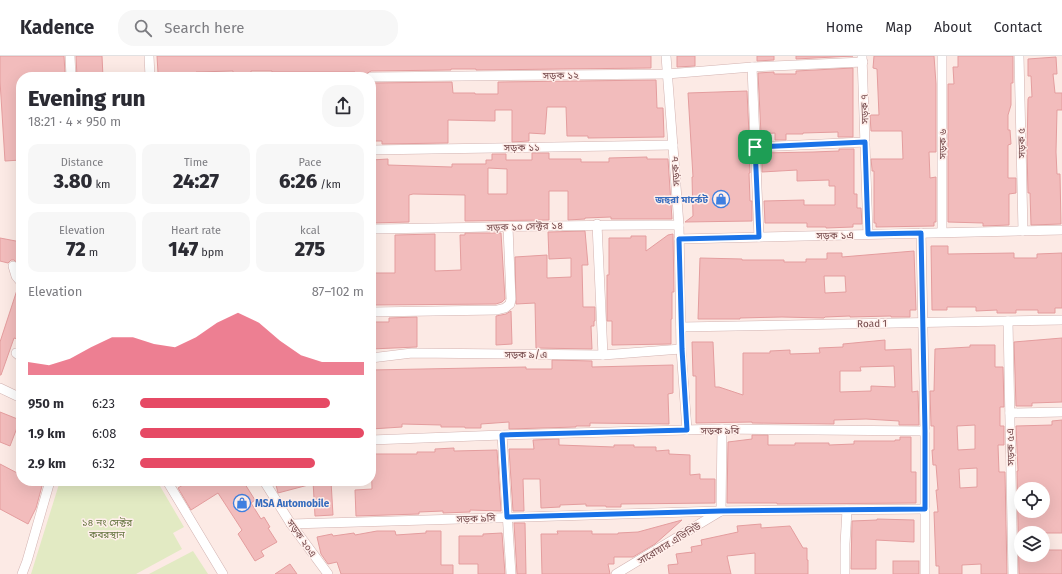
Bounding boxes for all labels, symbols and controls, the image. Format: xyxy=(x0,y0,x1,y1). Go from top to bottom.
search box xyxy=(118,10,398,46)
text: Kadence xyxy=(20,16,94,39)
icon: search xyxy=(132,17,154,39)
text: Search here xyxy=(164,19,244,37)
text: Home xyxy=(826,19,863,36)
text: Map xyxy=(885,19,912,36)
text: About xyxy=(934,19,972,36)
text: Contact xyxy=(994,19,1042,36)
street label: সড়ক ১২ xyxy=(542,70,579,82)
text: Evening run xyxy=(28,85,145,112)
button: share xyxy=(322,85,364,127)
street label: সড়ক ৭ xyxy=(858,94,872,125)
text: 18:21 · 4 × 950 m xyxy=(28,114,121,129)
street label: সড়ক ৫ xyxy=(1016,128,1028,159)
street label: সড়ক ৬ xyxy=(937,129,949,160)
pin xyxy=(738,130,772,164)
icon: arrive xyxy=(744,136,766,158)
street label: সড়ক ১১ xyxy=(503,142,540,154)
street label: সড়ক ৮ xyxy=(669,155,683,187)
text: Distance xyxy=(61,156,103,169)
text: Time xyxy=(184,156,208,169)
text: Pace xyxy=(299,156,321,169)
text: 3.80 xyxy=(54,169,93,193)
text: 24:27 xyxy=(173,169,219,193)
text: 6:26 xyxy=(279,169,317,193)
text: km xyxy=(93,178,110,191)
text: /km xyxy=(317,178,341,191)
shop icon: জহুরা মার্কেট xyxy=(711,189,731,209)
place label: জহুরা মার্কেট xyxy=(654,194,708,206)
street label: সড়ক ১০ সেক্টর ১৪ xyxy=(486,220,563,234)
text: Elevation xyxy=(59,224,105,237)
text: Heart rate xyxy=(171,224,221,237)
text: kcal xyxy=(300,224,320,237)
street label: সড়ক ১এ xyxy=(815,230,854,242)
text: 72 xyxy=(66,237,86,261)
text: 147 xyxy=(168,237,198,261)
text: 275 xyxy=(295,237,325,261)
text: m xyxy=(86,246,98,259)
text: bpm xyxy=(198,246,224,259)
text: Elevation xyxy=(28,284,82,299)
text: 87–102 m xyxy=(312,284,364,299)
street label: Road 1 xyxy=(857,318,887,330)
street label: সড়ক ৯/এ xyxy=(504,349,547,361)
text: 950 m xyxy=(28,396,64,411)
text: 6:23 xyxy=(92,396,115,411)
street label: সড়ক ৯বি xyxy=(700,425,740,437)
text: 1.9 km xyxy=(28,426,65,441)
text: 6:08 xyxy=(92,426,116,441)
street label: সড়ক ৫এ xyxy=(1005,428,1017,467)
text: 2.9 km xyxy=(28,456,66,471)
text: 6:32 xyxy=(92,456,115,471)
map controls xyxy=(1014,482,1050,562)
button: locate xyxy=(1014,482,1050,518)
shop icon: MSA Automobile xyxy=(232,493,252,513)
place label: MSA Automobile xyxy=(255,498,330,510)
street label: সড়ক ৯সি xyxy=(455,512,496,526)
park label: ১৪ নং সেক্টর কবরস্থান xyxy=(82,517,133,541)
street label: সড়ক ২০এ xyxy=(283,517,318,560)
street label: সারোয়ার এভিনিউ xyxy=(635,520,704,568)
button: layers xyxy=(1014,526,1050,562)

